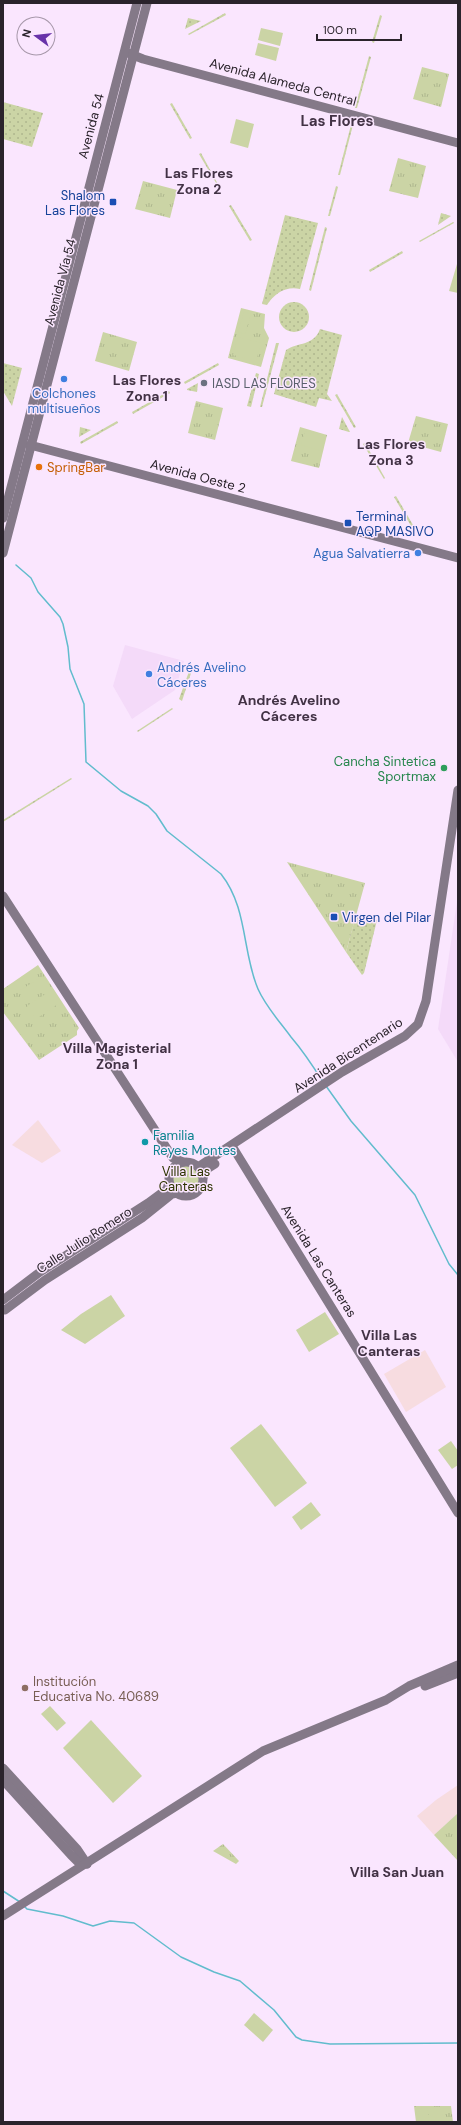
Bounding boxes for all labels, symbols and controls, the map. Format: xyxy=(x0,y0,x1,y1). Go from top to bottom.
north arrow xyxy=(16,16,56,56)
scale bar xyxy=(317,16,401,42)
text: 100 m xyxy=(323,22,357,38)
text: N xyxy=(19,28,34,39)
street label: Avenida Alameda Central xyxy=(208,54,358,110)
street label: Avenida 54 xyxy=(74,91,108,161)
district label: Las Flores xyxy=(300,111,374,131)
district label: Las Flores Zona 2 xyxy=(165,164,233,198)
place label: Shalom Las Flores xyxy=(45,187,105,219)
marker: Shalom Las Flores xyxy=(108,197,118,207)
street label: Avenida Vía 54 xyxy=(40,237,80,327)
district label: Las Flores Zona 1 xyxy=(113,371,181,405)
marker: Colchones multisueños xyxy=(59,374,69,384)
place label: IASD LAS FLORES xyxy=(212,375,316,392)
marker: IASD LAS FLORES xyxy=(199,378,209,388)
place label: Colchones multisueños xyxy=(27,385,101,417)
district label: Las Flores Zona 3 xyxy=(357,435,425,469)
street label: Avenida Oeste 2 xyxy=(148,455,248,497)
place label: SpringBar xyxy=(47,459,105,476)
marker: SpringBar xyxy=(34,462,44,472)
place label: Terminal AQP MASIVO xyxy=(356,508,434,540)
marker: Terminal AQP MASIVO xyxy=(343,518,353,528)
place label: Agua Salvatierra xyxy=(313,545,410,562)
marker: Agua Salvatierra xyxy=(413,548,423,558)
place label: Andrés Avelino Cáceres xyxy=(157,659,247,691)
marker: Andrés Avelino Cáceres xyxy=(144,669,154,679)
district label: Andrés Avelino Cáceres xyxy=(238,691,340,725)
place label: Cancha Sintetica Sportmax xyxy=(334,753,437,785)
marker: Cancha Sintetica Sportmax xyxy=(439,763,449,773)
place label: Virgen del Pilar xyxy=(342,909,431,926)
marker: Virgen del Pilar xyxy=(329,912,339,922)
street label: Avenida Bicentenario xyxy=(290,1013,406,1097)
district label: Villa Magisterial Zona 1 xyxy=(63,1039,171,1073)
place label: Familia Reyes Montes xyxy=(153,1127,236,1159)
marker: Familia Reyes Montes xyxy=(140,1137,150,1147)
park label: Villa Las Canteras xyxy=(159,1163,213,1195)
street label: Avenida Las Canteras xyxy=(277,1202,361,1320)
street label: Calle Julio Romero xyxy=(33,1203,135,1277)
district label: Villa Las Canteras xyxy=(358,1326,420,1360)
place label: Institución Educativa No. 40689 xyxy=(33,1673,159,1705)
marker: Institución Educativa No. 40689 xyxy=(20,1683,30,1693)
district label: Villa San Juan xyxy=(350,1863,444,1881)

